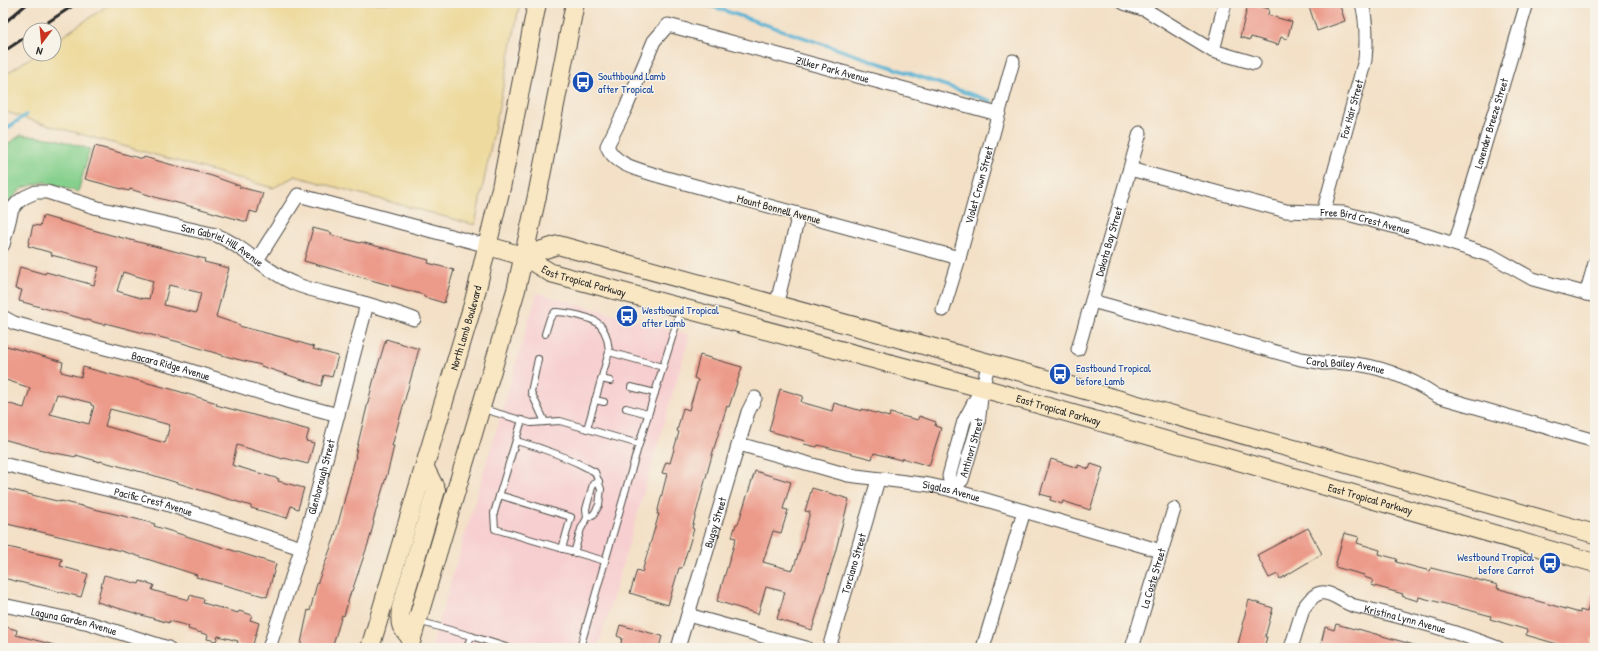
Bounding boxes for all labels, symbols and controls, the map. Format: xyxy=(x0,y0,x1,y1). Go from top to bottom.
north arrow xyxy=(22,22,62,62)
text: N xyxy=(34,44,44,59)
street label: Zilker Park Avenue xyxy=(794,53,872,86)
bus stop icon: Southbound Lamb after Tropical xyxy=(570,69,596,95)
place label: Southbound Lamb after Tropical xyxy=(598,69,666,96)
street label: Lavender Breeze Street xyxy=(1471,76,1511,170)
street label: Fox Hair Street xyxy=(1337,78,1366,141)
street label: Violet Crown Street xyxy=(962,145,996,225)
street label: Mount Bonnell Avenue xyxy=(736,191,823,227)
street label: Dakota Bay Street xyxy=(1092,205,1126,278)
street label: Free Bird Crest Avenue xyxy=(1319,205,1412,238)
street label: San Gabriel Hill Avenue xyxy=(180,220,267,270)
street label: East Tropical Parkway xyxy=(539,262,628,300)
street label: North Lamb Boulevard xyxy=(447,284,485,372)
bus stop icon: Westbound Tropical after Lamb xyxy=(614,303,640,329)
place label: Westbound Tropical after Lamb xyxy=(642,303,719,330)
street label: Bacara Ridge Avenue xyxy=(130,348,212,384)
street label: Carol Bailey Avenue xyxy=(1305,353,1387,377)
bus stop icon: Eastbound Tropical before Lamb xyxy=(1047,361,1073,387)
place label: Eastbound Tropical before Lamb xyxy=(1076,361,1151,388)
street label: East Tropical Parkway xyxy=(1015,391,1103,429)
street label: Antinori Street xyxy=(956,417,986,479)
street label: Glenborough Street xyxy=(305,437,338,516)
street label: Sigalas Avenue xyxy=(922,477,982,505)
street label: East Tropical Parkway xyxy=(1326,480,1415,518)
street label: Pacific Crest Avenue xyxy=(113,484,195,519)
street label: Bugsy Street xyxy=(701,495,729,549)
street label: Torciano Street xyxy=(838,531,869,596)
street label: La Coste Street xyxy=(1137,546,1169,610)
place label: Westbound Tropical before Carrot xyxy=(1457,550,1534,577)
bus stop icon: Westbound Tropical before Carrot xyxy=(1537,550,1563,576)
street label: Kristina Lynn Avenue xyxy=(1363,601,1448,637)
street label: Laguna Garden Avenue xyxy=(30,604,119,639)

